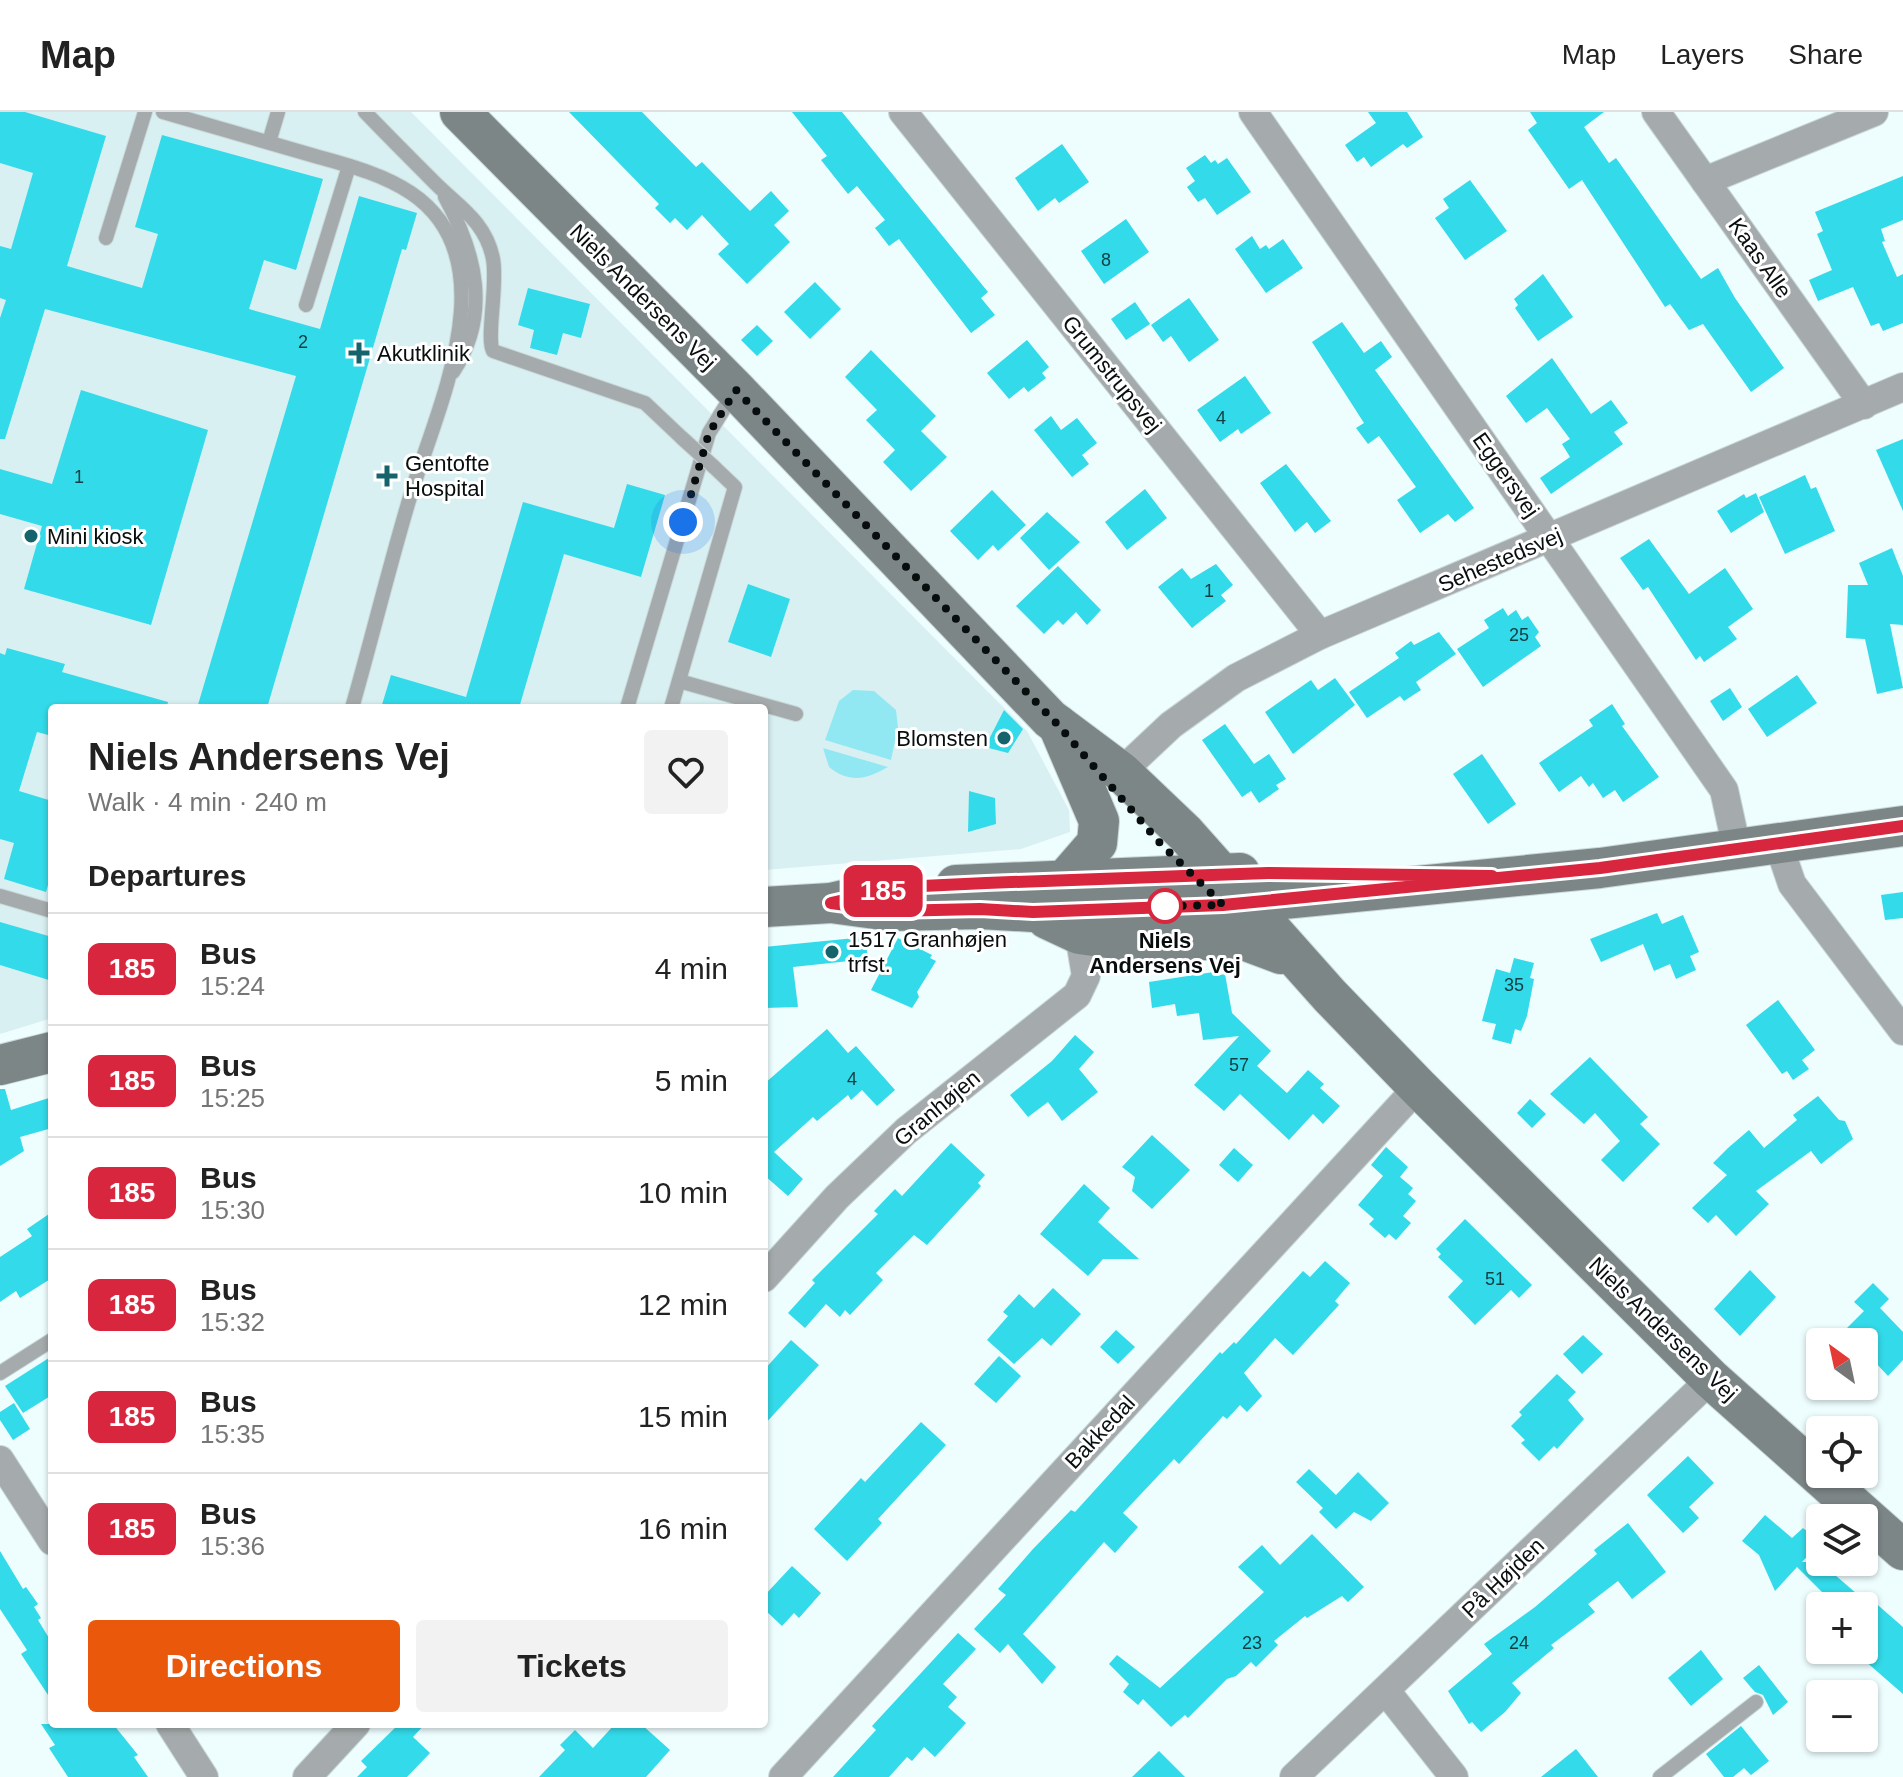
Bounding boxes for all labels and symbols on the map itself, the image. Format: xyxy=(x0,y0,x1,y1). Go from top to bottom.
street label: Kaas Alle xyxy=(1723,213,1797,303)
street label: Niels Andersens Vej xyxy=(565,219,721,375)
house number: 8 xyxy=(1101,250,1111,270)
street label: Grumstrupsvej xyxy=(1057,311,1167,437)
house number: 2 xyxy=(298,332,308,352)
place label: Akutklinik xyxy=(377,341,471,366)
marker: Akutklinik xyxy=(348,342,370,364)
house number: 4 xyxy=(1216,408,1226,428)
street label: Eggersvej xyxy=(1468,428,1544,522)
place label: Gentofte Hospital xyxy=(405,451,489,501)
marker: Gentofte Hospital xyxy=(376,465,398,487)
house number: 1 xyxy=(74,467,84,487)
your location xyxy=(663,502,703,542)
street label: Sehestedsvej xyxy=(1434,523,1566,597)
place label: Mini kiosk xyxy=(47,524,145,549)
marker: Mini kiosk xyxy=(22,527,40,545)
house number: 1 xyxy=(1204,581,1214,601)
house number: 25 xyxy=(1509,625,1529,645)
place label: Blomsten xyxy=(896,726,988,751)
marker: Blomsten xyxy=(995,729,1013,747)
line badge: 185 xyxy=(837,865,929,917)
marker: Niels Andersens Vej xyxy=(1148,889,1182,923)
place label: 1517 Granhøjen trfst. xyxy=(848,927,1007,977)
place label: Niels Andersens Vej xyxy=(1089,928,1241,978)
marker: 1517 Granhøjen trfst. xyxy=(823,943,841,961)
house number: 35 xyxy=(1504,975,1524,995)
house number: 57 xyxy=(1229,1055,1249,1075)
street label: Granhøjen xyxy=(889,1065,985,1151)
house number: 4 xyxy=(847,1069,857,1089)
street label: Niels Andersens Vej xyxy=(1584,1252,1742,1406)
house number: 51 xyxy=(1485,1269,1505,1289)
north arrow xyxy=(1806,1328,1878,1400)
street label: Bakkedal xyxy=(1060,1390,1140,1474)
street label: På Højden xyxy=(1457,1533,1549,1623)
house number: 23 xyxy=(1242,1633,1262,1653)
house number: 24 xyxy=(1509,1633,1529,1653)

